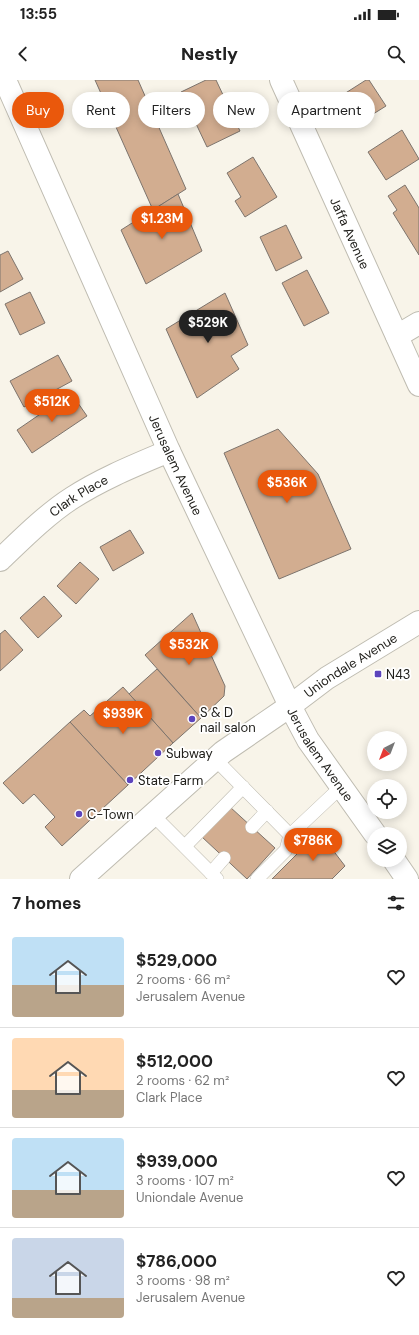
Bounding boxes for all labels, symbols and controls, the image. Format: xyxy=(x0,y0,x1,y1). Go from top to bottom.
text: 13:55 xyxy=(20,4,57,24)
text: Nestly xyxy=(181,42,238,66)
icon: back xyxy=(12,43,34,65)
icon: search xyxy=(385,43,407,65)
chip: Buy xyxy=(12,92,64,128)
chip: Rent xyxy=(72,92,130,128)
chip: Filters xyxy=(138,92,205,128)
chip: New xyxy=(213,92,269,128)
chip: Apartment xyxy=(277,92,375,128)
street label: Jaffa Avenue xyxy=(326,195,373,272)
pin: $1.23M xyxy=(129,206,195,240)
text: $1.23M xyxy=(141,210,183,227)
pin: $529K xyxy=(180,310,236,344)
text: $529K xyxy=(188,314,228,331)
pin: $512K xyxy=(24,389,80,423)
text: $512K xyxy=(34,393,70,410)
street label: Jerusalem Avenue xyxy=(145,412,206,518)
pin: $536K xyxy=(259,470,315,504)
street label: Clark Place xyxy=(46,471,111,521)
text: $536K xyxy=(267,474,307,491)
street label: Uniondale Avenue xyxy=(301,629,401,701)
pin: $532K xyxy=(161,632,217,666)
text: $532K xyxy=(169,636,209,653)
place label: N43 xyxy=(386,666,411,683)
marker: N43 xyxy=(373,669,383,679)
pin: $939K xyxy=(95,701,151,735)
place label: S & D nail salon xyxy=(200,704,256,736)
street label: Jerusalem Avenue xyxy=(283,704,357,805)
text: $939K xyxy=(103,705,143,722)
marker: S & D nail salon xyxy=(187,714,197,724)
north arrow xyxy=(367,731,407,771)
map controls xyxy=(367,731,407,867)
place label: Subway xyxy=(166,745,213,762)
marker: Subway xyxy=(153,748,163,758)
place label: State Farm xyxy=(138,772,203,789)
marker: State Farm xyxy=(125,775,135,785)
button: locate xyxy=(367,779,407,819)
place label: C-Town xyxy=(87,806,134,823)
marker: C-Town xyxy=(74,809,84,819)
button: layers xyxy=(367,827,407,867)
pin: $786K xyxy=(285,828,341,862)
text: $786K xyxy=(293,832,333,849)
text: 7 homes xyxy=(12,892,81,914)
icon: filters xyxy=(385,892,407,914)
text: $529,000 xyxy=(136,949,217,971)
icon: home xyxy=(44,953,92,1001)
icon: heart xyxy=(385,966,407,988)
text: 2 rooms · 66 m² xyxy=(136,971,230,988)
text: Jerusalem Avenue xyxy=(136,988,245,1005)
text: $512,000 xyxy=(136,1050,213,1072)
icon: home xyxy=(44,1054,92,1102)
icon: heart xyxy=(385,1067,407,1089)
text: 2 rooms · 62 m² xyxy=(136,1072,229,1089)
text: Clark Place xyxy=(136,1089,202,1106)
text: $939,000 xyxy=(136,1150,218,1172)
icon: home xyxy=(44,1154,92,1202)
icon: heart xyxy=(385,1167,407,1189)
text: 3 rooms · 107 m² xyxy=(136,1172,234,1189)
text: Uniondale Avenue xyxy=(136,1189,243,1206)
text: $786,000 xyxy=(136,1250,217,1272)
icon: home xyxy=(44,1254,92,1302)
icon: heart xyxy=(385,1267,407,1289)
text: 3 rooms · 98 m² xyxy=(136,1272,230,1289)
text: Jerusalem Avenue xyxy=(136,1289,245,1306)

